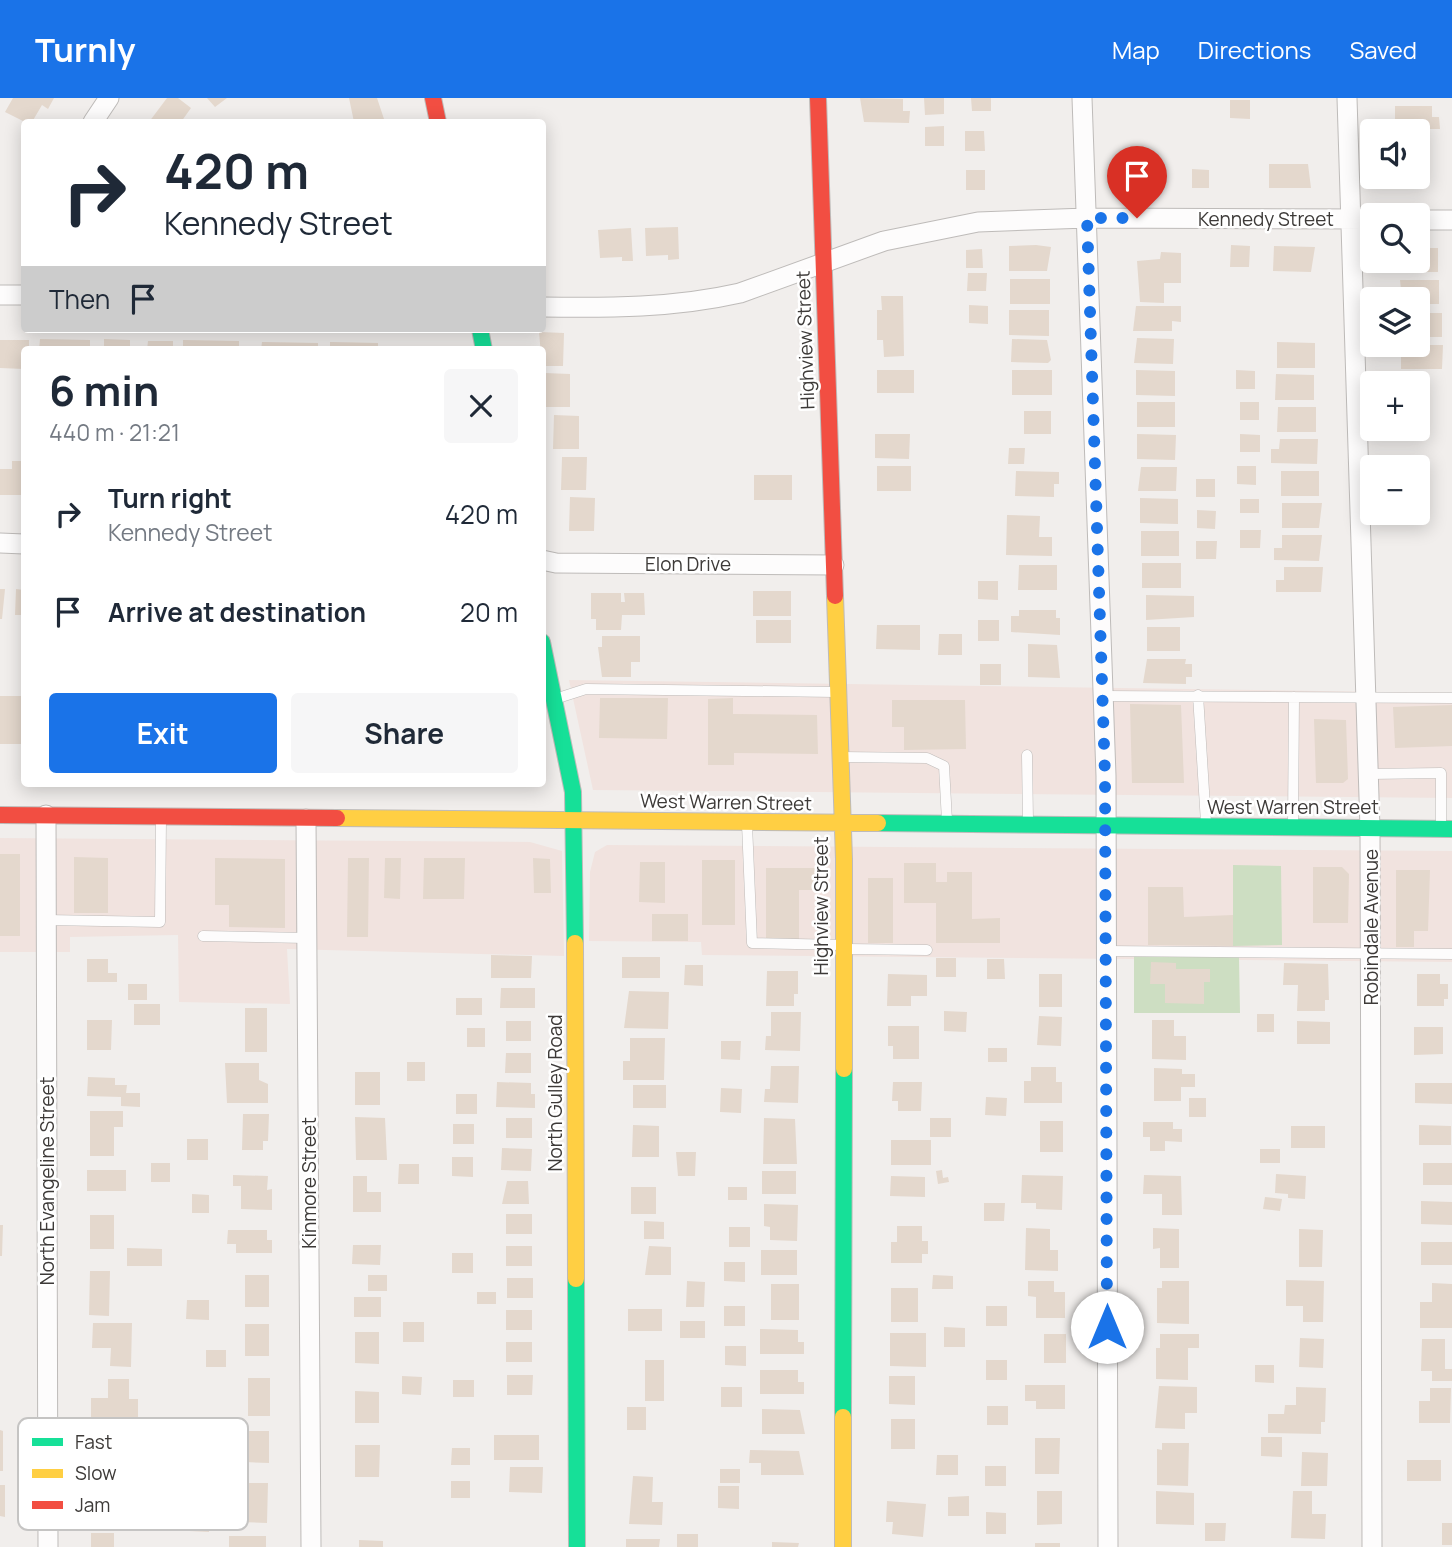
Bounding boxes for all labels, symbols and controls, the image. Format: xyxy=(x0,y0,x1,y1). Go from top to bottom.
text: Turnly xyxy=(35,27,136,72)
text: Map xyxy=(1112,33,1160,66)
text: Directions xyxy=(1198,33,1311,66)
text: Saved xyxy=(1349,33,1417,66)
map controls xyxy=(1360,119,1430,525)
button: sound xyxy=(1360,119,1430,189)
text: 420 m xyxy=(164,137,309,204)
pin xyxy=(1107,146,1167,218)
icon: right xyxy=(49,147,140,238)
icon: arrive xyxy=(1118,157,1156,195)
text: Kennedy Street xyxy=(164,201,393,245)
button: search xyxy=(1360,203,1430,273)
street label: Kennedy Street xyxy=(1198,206,1334,232)
street label: Highview Street xyxy=(790,270,820,410)
icon: arrive xyxy=(124,280,162,318)
text: Then xyxy=(49,281,110,317)
button: layers xyxy=(1360,287,1430,357)
text: 6 min xyxy=(49,361,159,419)
button: close xyxy=(444,369,518,443)
button: + xyxy=(1360,371,1430,441)
text: 440 m · 21:21 xyxy=(49,416,180,448)
button: − xyxy=(1360,455,1430,525)
text: Turn right xyxy=(108,480,232,516)
icon: right xyxy=(49,495,87,533)
text: 420 m xyxy=(445,496,518,532)
text: Kennedy Street xyxy=(108,516,272,548)
street label: Elon Drive xyxy=(645,551,731,577)
icon: arrive xyxy=(49,593,87,631)
text: Arrive at destination xyxy=(108,594,366,630)
text: 20 m xyxy=(460,594,518,630)
button: Exit xyxy=(49,693,277,773)
button: Share xyxy=(291,693,518,773)
street label: West Warren Street xyxy=(640,788,812,816)
street label: West Warren Street xyxy=(1207,794,1379,820)
street label: Highview Street xyxy=(808,837,834,975)
street label: Robindale Avenue xyxy=(1358,849,1384,1005)
street label: North Gulley Road xyxy=(542,1014,568,1172)
street label: North Evangeline Street xyxy=(34,1077,60,1285)
street label: Kinmore Street xyxy=(296,1117,322,1249)
position arrow xyxy=(1070,1290,1144,1364)
legend xyxy=(18,1418,248,1530)
text: Fast xyxy=(75,1429,112,1455)
text: Slow xyxy=(75,1460,117,1486)
text: Jam xyxy=(75,1492,110,1518)

